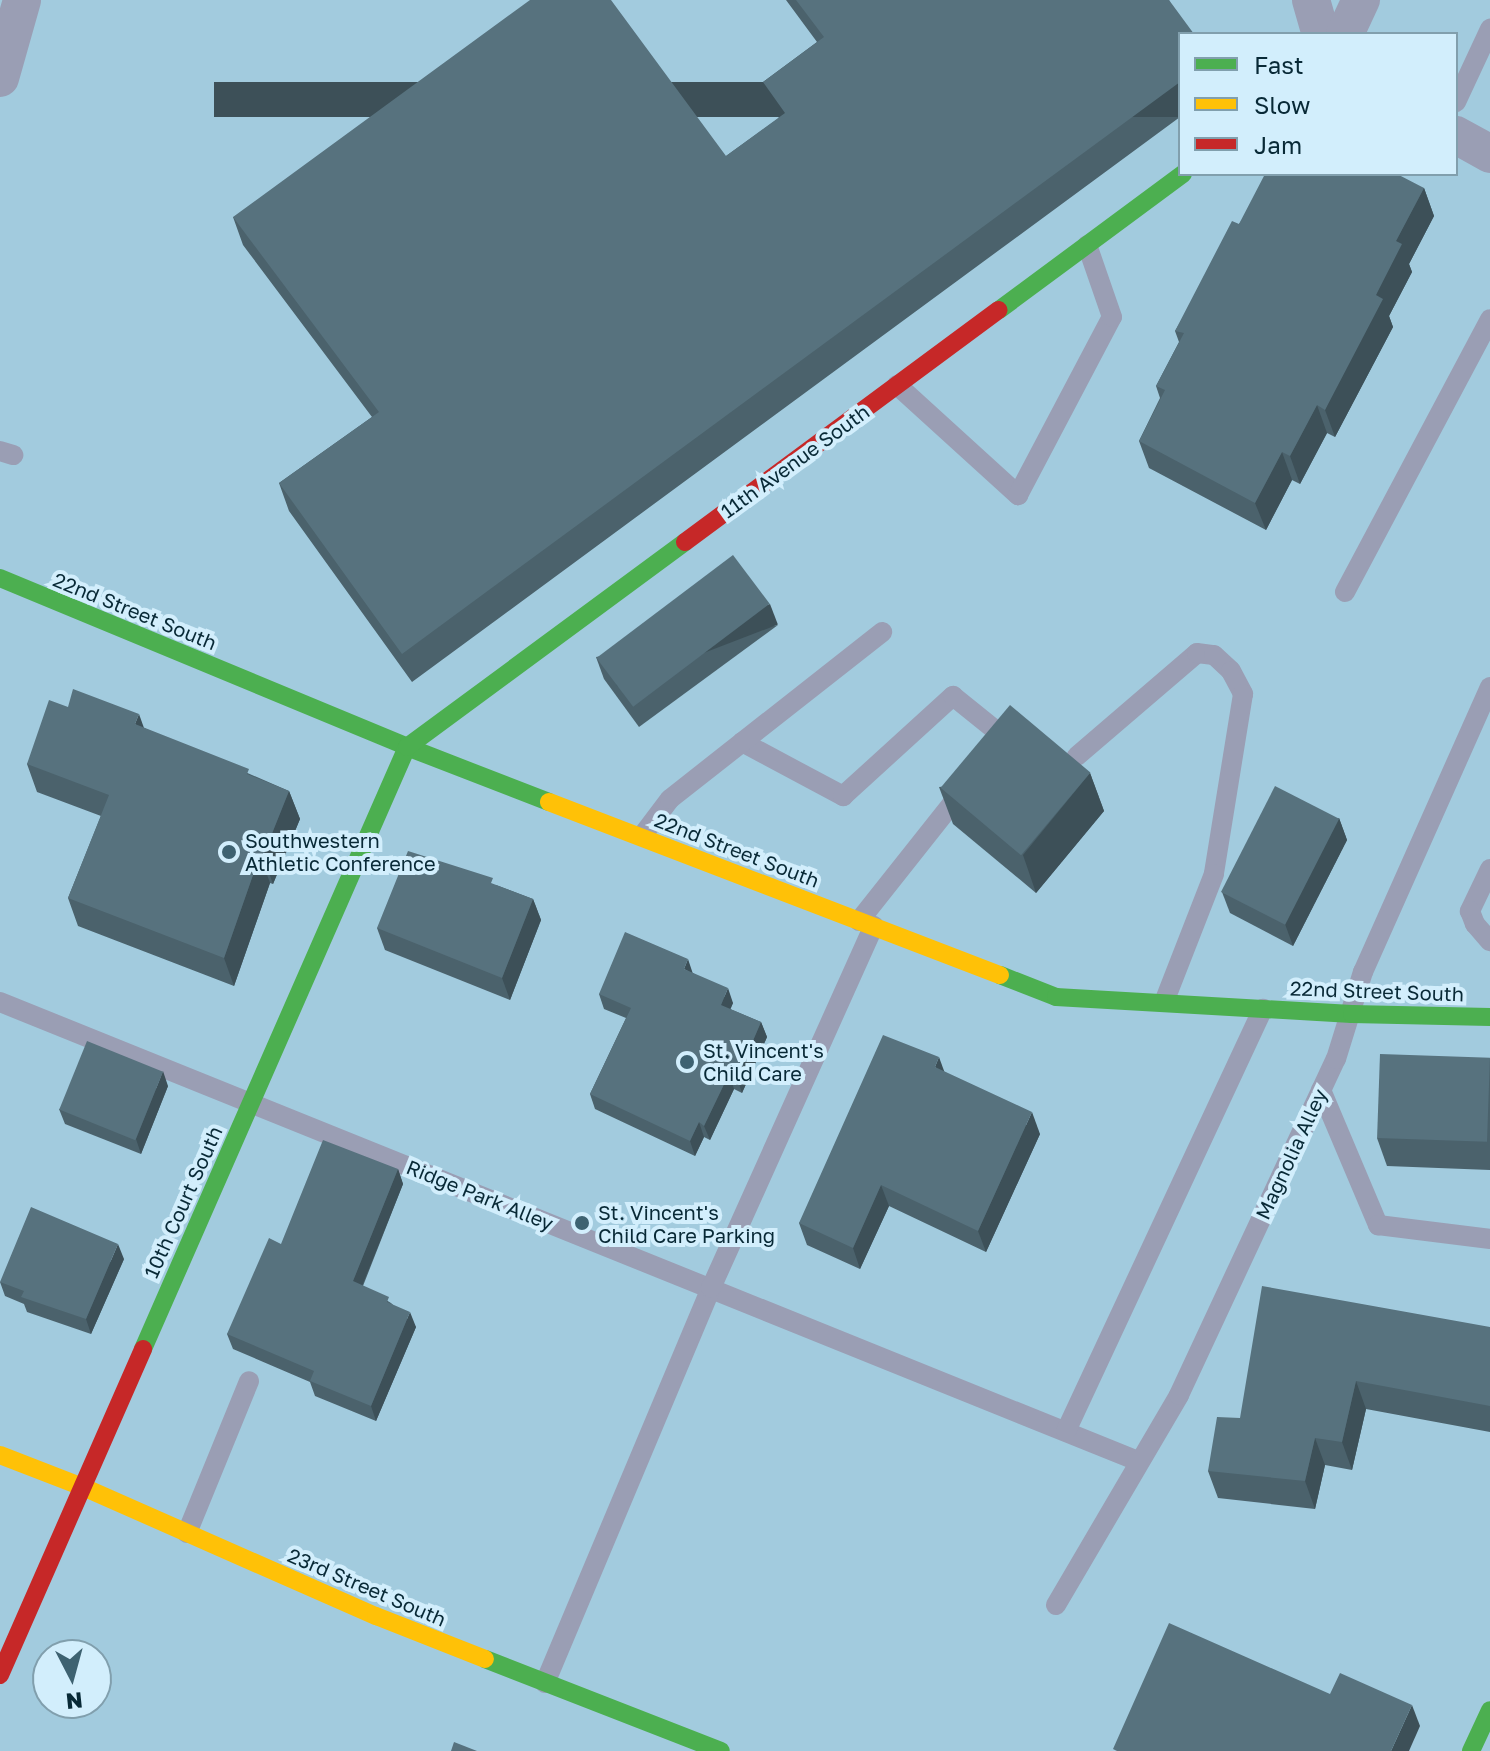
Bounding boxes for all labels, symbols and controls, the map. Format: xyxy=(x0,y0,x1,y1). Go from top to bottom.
legend xyxy=(1178,32,1458,176)
text: Fast xyxy=(1254,50,1304,79)
text: Slow xyxy=(1254,90,1310,119)
text: Jam xyxy=(1254,130,1302,159)
street label: 11th Avenue South xyxy=(716,399,874,523)
street label: 22nd Street South xyxy=(50,567,220,655)
street label: 22nd Street South xyxy=(651,808,823,892)
place label: Southwestern Athletic Conference xyxy=(245,828,436,875)
marker: Southwestern Athletic Conference xyxy=(220,843,238,861)
street label: 22nd Street South xyxy=(1290,976,1464,1006)
place label: St. Vincent's Child Care xyxy=(703,1038,824,1085)
marker: St. Vincent's Child Care xyxy=(678,1053,696,1071)
street label: Magnolia Alley xyxy=(1250,1085,1332,1223)
street label: 10th Court South xyxy=(139,1122,227,1282)
street label: Ridge Park Alley xyxy=(403,1155,557,1235)
place label: St. Vincent's Child Care Parking xyxy=(598,1200,775,1247)
marker: St. Vincent's Child Care Parking xyxy=(573,1214,591,1232)
street label: 23rd Street South xyxy=(284,1543,450,1631)
north arrow xyxy=(32,1639,112,1719)
text: N xyxy=(65,1687,84,1716)

